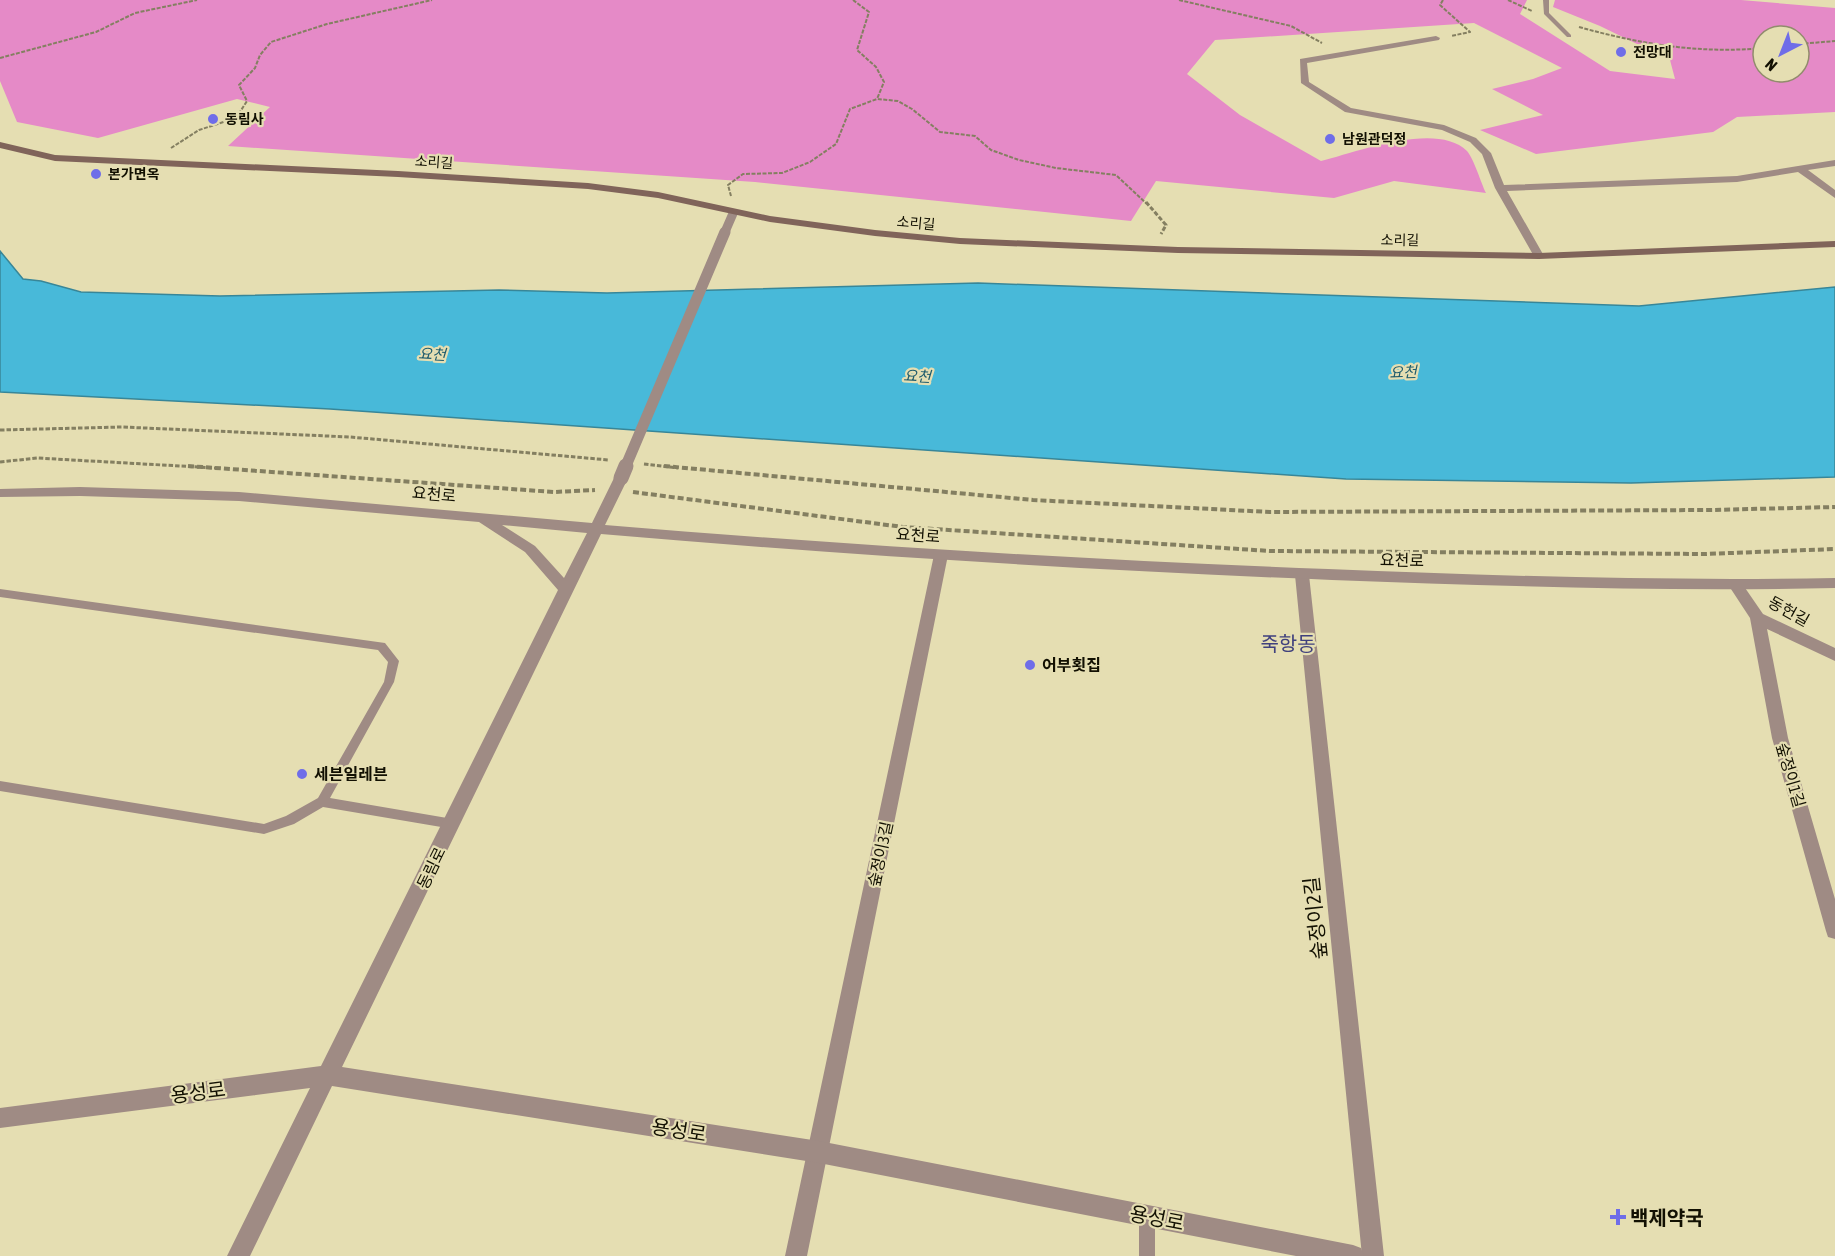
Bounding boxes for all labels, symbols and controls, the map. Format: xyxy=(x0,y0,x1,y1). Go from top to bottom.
north arrow xyxy=(1751,24,1811,84)
place label: 전망대 xyxy=(1633,44,1672,60)
marker: 전망대 xyxy=(1614,45,1628,59)
text: N xyxy=(1761,55,1780,75)
place label: 동림사 xyxy=(225,111,264,127)
marker: 동림사 xyxy=(206,112,220,126)
place label: 남원관덕정 xyxy=(1342,131,1406,147)
marker: 남원관덕정 xyxy=(1323,132,1337,146)
street label: 소리길 xyxy=(414,153,454,171)
place label: 본가면옥 xyxy=(108,166,160,182)
marker: 본가면옥 xyxy=(89,167,103,181)
street label: 소리길 xyxy=(896,213,936,233)
street label: 소리길 xyxy=(1381,232,1419,248)
water label: 요천 xyxy=(418,345,448,363)
water label: 요천 xyxy=(1389,363,1419,381)
water label: 요천 xyxy=(903,367,933,385)
street label: 요천로 xyxy=(411,483,457,505)
street label: 요천로 xyxy=(895,524,941,546)
street label: 요천로 xyxy=(1380,551,1425,569)
street label: 동헌길 xyxy=(1765,592,1813,630)
district label: 죽항동 xyxy=(1260,632,1316,655)
place label: 어부횟집 xyxy=(1042,656,1101,674)
marker: 어부횟집 xyxy=(1023,658,1037,672)
street label: 숲정이1길 xyxy=(1773,741,1809,809)
place label: 세븐일레븐 xyxy=(314,765,388,783)
marker: 세븐일레븐 xyxy=(295,767,309,781)
street label: 숲정이3길 xyxy=(864,820,896,888)
street label: 동림로 xyxy=(413,844,449,892)
street label: 숲정이2길 xyxy=(1299,876,1331,960)
street label: 용성로 xyxy=(169,1077,227,1107)
street label: 용성로 xyxy=(650,1114,708,1146)
street label: 용성로 xyxy=(1128,1201,1186,1235)
place label: 백제약국 xyxy=(1630,1206,1704,1229)
marker: 백제약국 xyxy=(1611,1210,1625,1224)

